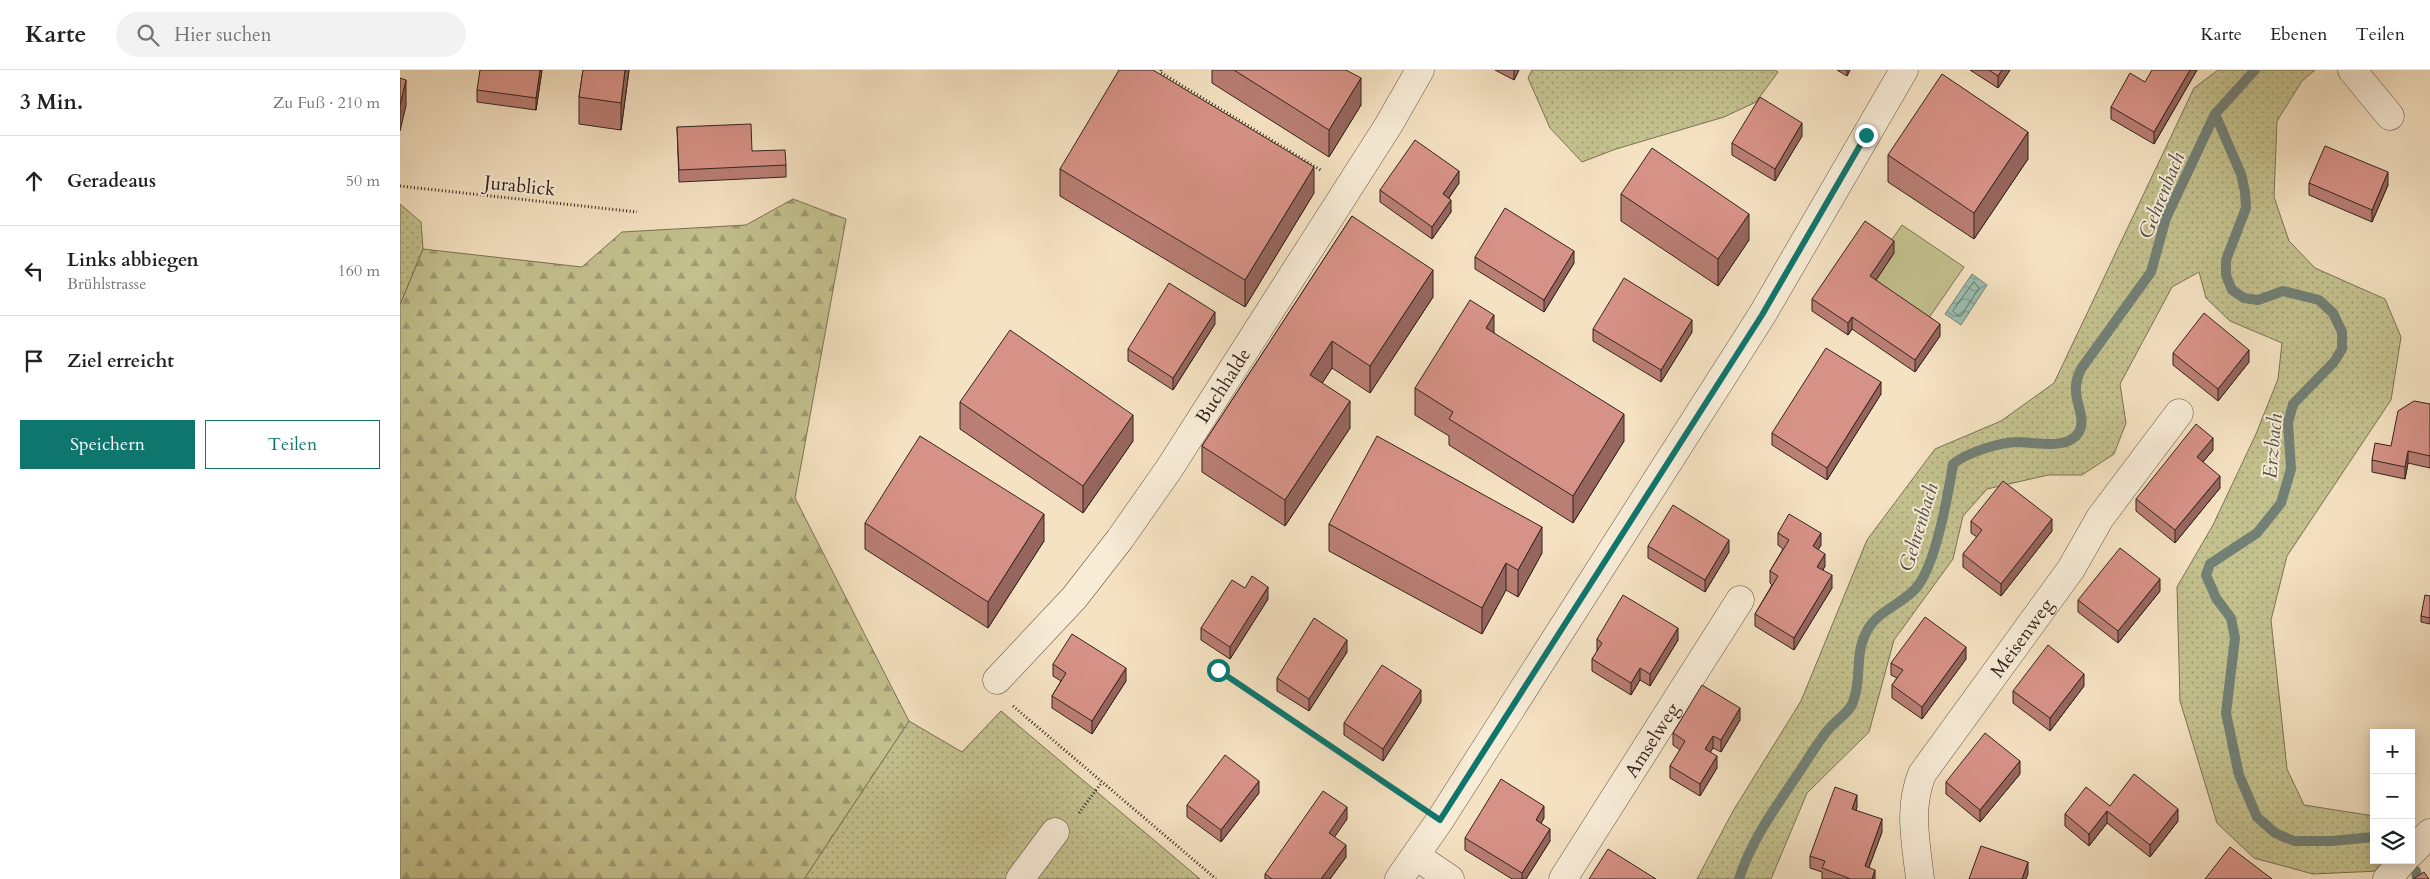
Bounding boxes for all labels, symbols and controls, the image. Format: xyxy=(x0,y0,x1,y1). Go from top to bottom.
search box xyxy=(116,12,466,57)
text: Karte xyxy=(25,18,86,51)
icon: search xyxy=(134,21,162,49)
text: Hier suchen xyxy=(174,22,272,48)
text: Karte xyxy=(2200,22,2242,47)
text: Ebenen xyxy=(2270,22,2328,47)
text: Teilen xyxy=(2356,22,2405,47)
text: 3 Min. xyxy=(20,88,83,117)
text: Zu Fuß · 210 m xyxy=(273,92,380,114)
route end xyxy=(1855,124,1878,147)
water label: Gehrenbach xyxy=(2132,148,2191,242)
icon: ahead xyxy=(20,167,48,195)
text: Geradeaus xyxy=(67,168,156,194)
street label: Jurablick xyxy=(480,169,557,203)
text: 50 m xyxy=(346,170,380,192)
text: Links abbiegen xyxy=(67,247,199,273)
icon: left xyxy=(20,257,48,285)
text: 160 m xyxy=(338,260,380,282)
text: Brühlstrasse xyxy=(67,273,146,295)
street label: Buchhalde xyxy=(1190,343,1257,429)
icon: arrive xyxy=(20,347,48,375)
text: Ziel erreicht xyxy=(67,348,174,374)
water label: Erzbach xyxy=(2256,412,2289,480)
button: Speichern xyxy=(20,420,195,469)
button: Teilen xyxy=(205,420,380,469)
water label: Gehrenbach xyxy=(1892,479,1945,574)
street label: Meisenweg xyxy=(1984,593,2060,683)
route start xyxy=(1207,659,1230,682)
street label: Amselweg xyxy=(1619,697,1686,783)
map controls xyxy=(2370,729,2415,864)
button: + xyxy=(2370,729,2415,774)
button: − xyxy=(2370,774,2415,819)
button: layers xyxy=(2370,819,2415,864)

